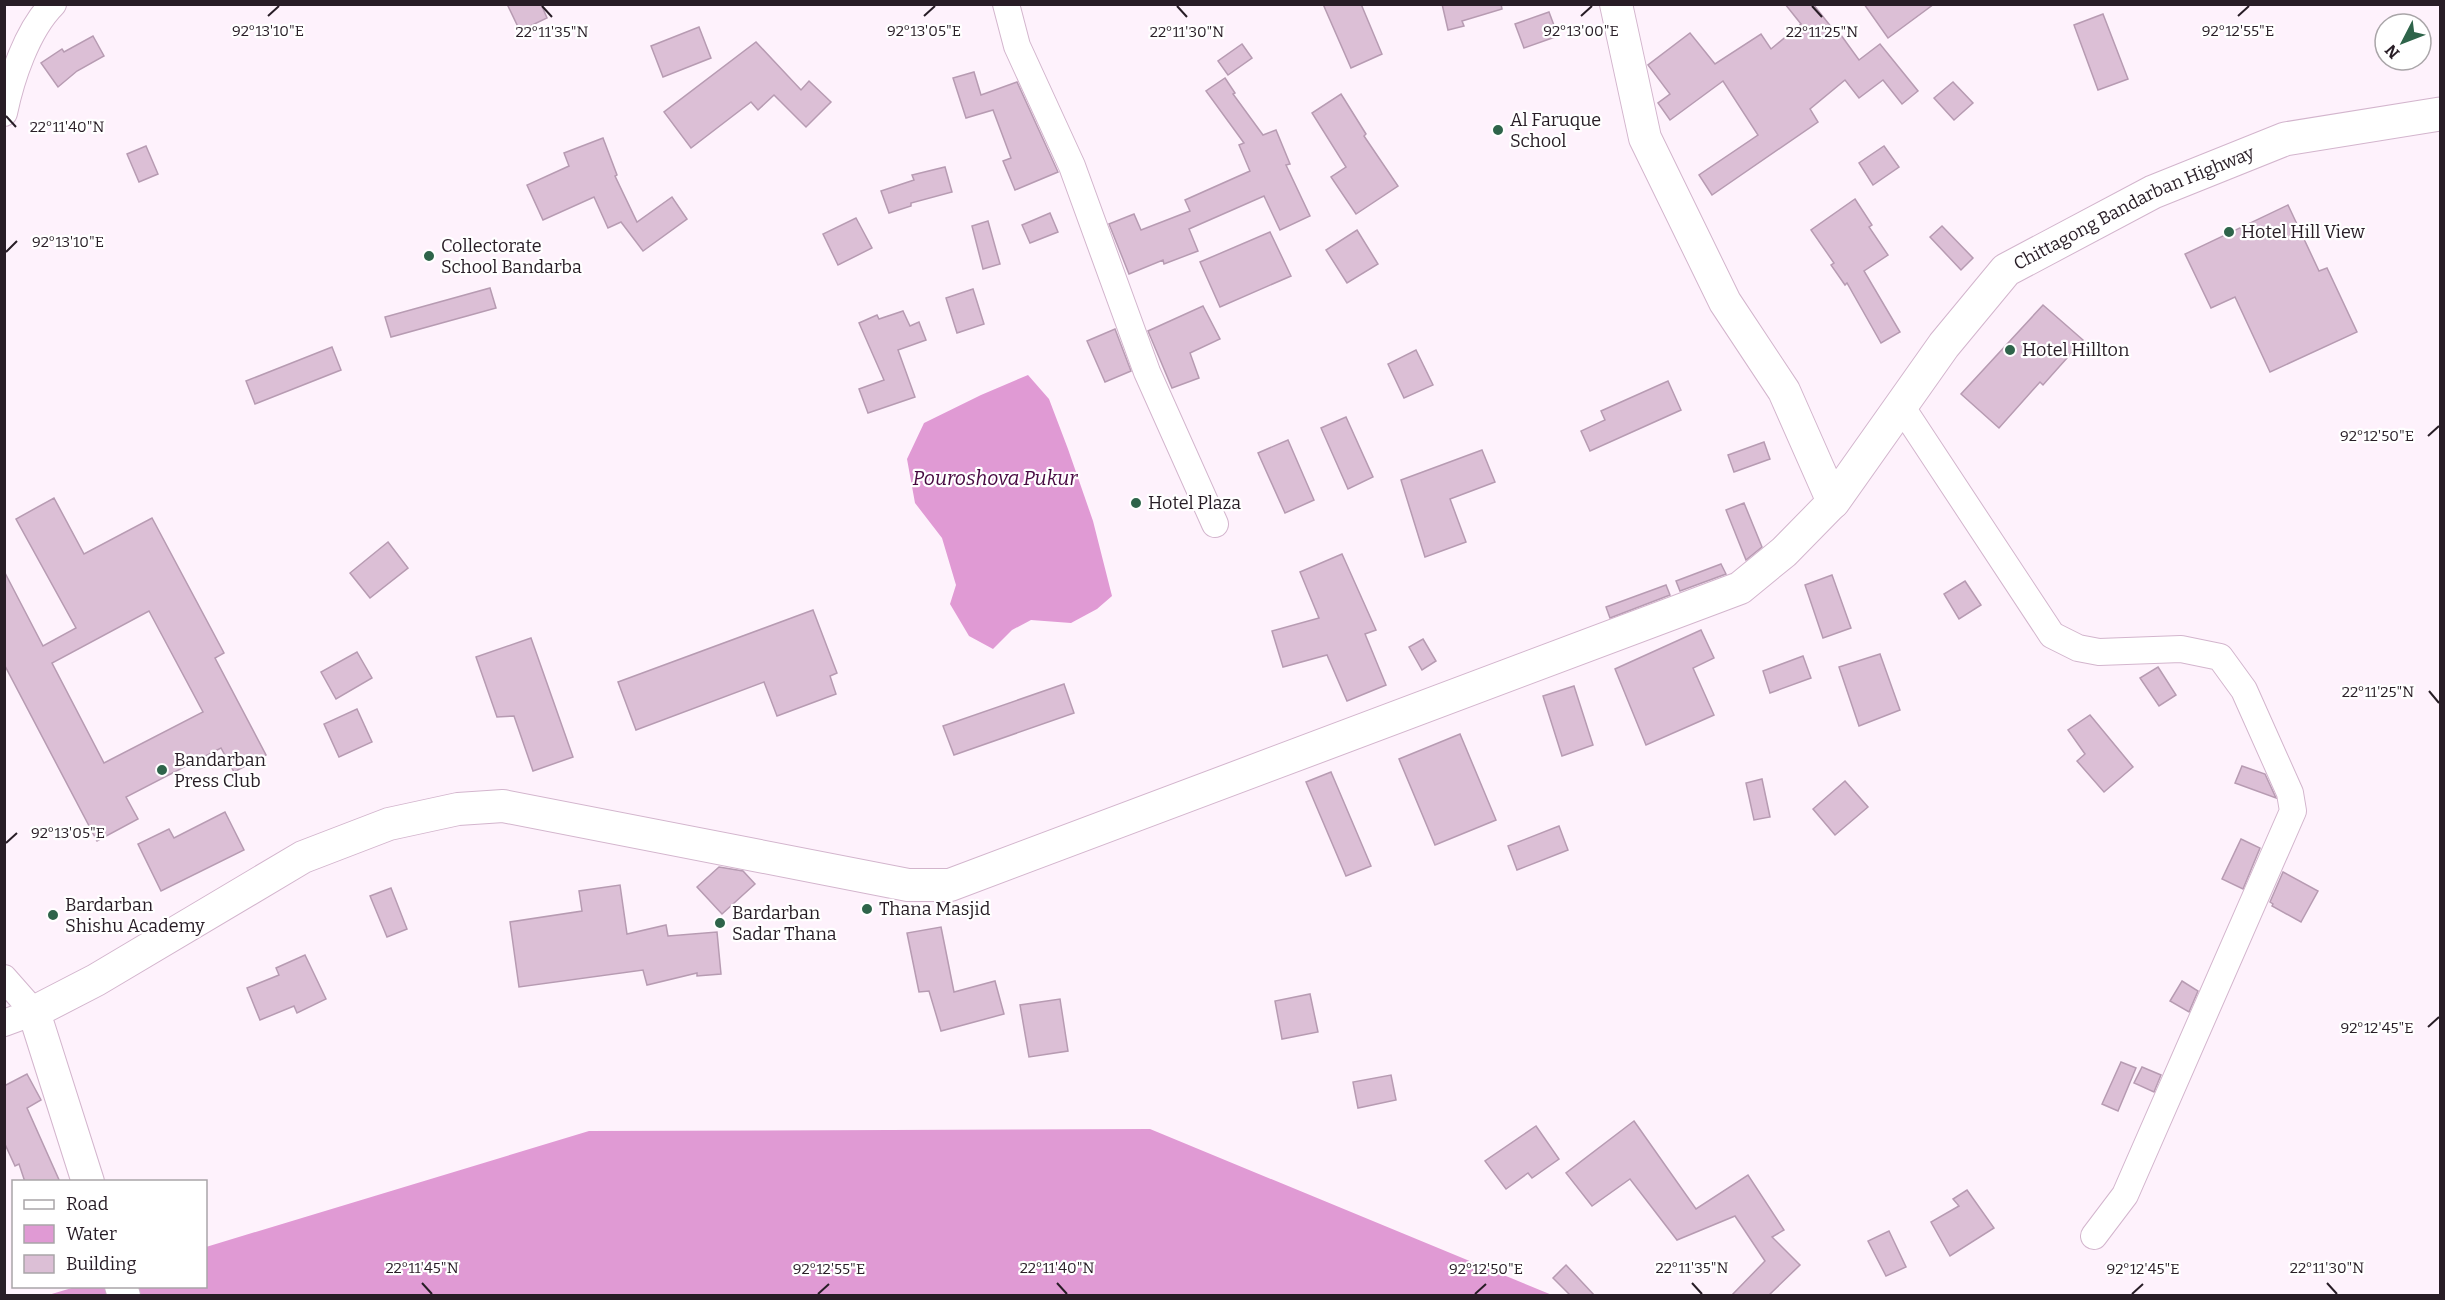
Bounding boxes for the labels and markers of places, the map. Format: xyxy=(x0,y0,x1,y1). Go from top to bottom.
place label: Al Faruque School xyxy=(1510,109,1601,152)
marker: Al Faruque School xyxy=(1491,123,1505,137)
place label: Hotel Hill View xyxy=(2241,221,2365,243)
marker: Hotel Hill View xyxy=(2222,225,2236,239)
place label: Collectorate School Bandarba xyxy=(441,235,582,278)
marker: Collectorate School Bandarba xyxy=(422,249,436,263)
place label: Hotel Hillton xyxy=(2022,339,2130,361)
marker: Hotel Hillton xyxy=(2003,343,2017,357)
place label: Hotel Plaza xyxy=(1148,492,1241,514)
marker: Hotel Plaza xyxy=(1129,496,1143,510)
place label: Bandarban Press Club xyxy=(174,749,267,792)
marker: Bandarban Press Club xyxy=(155,763,169,777)
place label: Bardarban Shishu Academy xyxy=(65,894,205,937)
place label: Thana Masjid xyxy=(879,898,991,920)
place label: Bardarban Sadar Thana xyxy=(732,902,837,945)
marker: Thana Masjid xyxy=(860,902,874,916)
marker: Bardarban Shishu Academy xyxy=(46,908,60,922)
marker: Bardarban Sadar Thana xyxy=(713,916,727,930)

